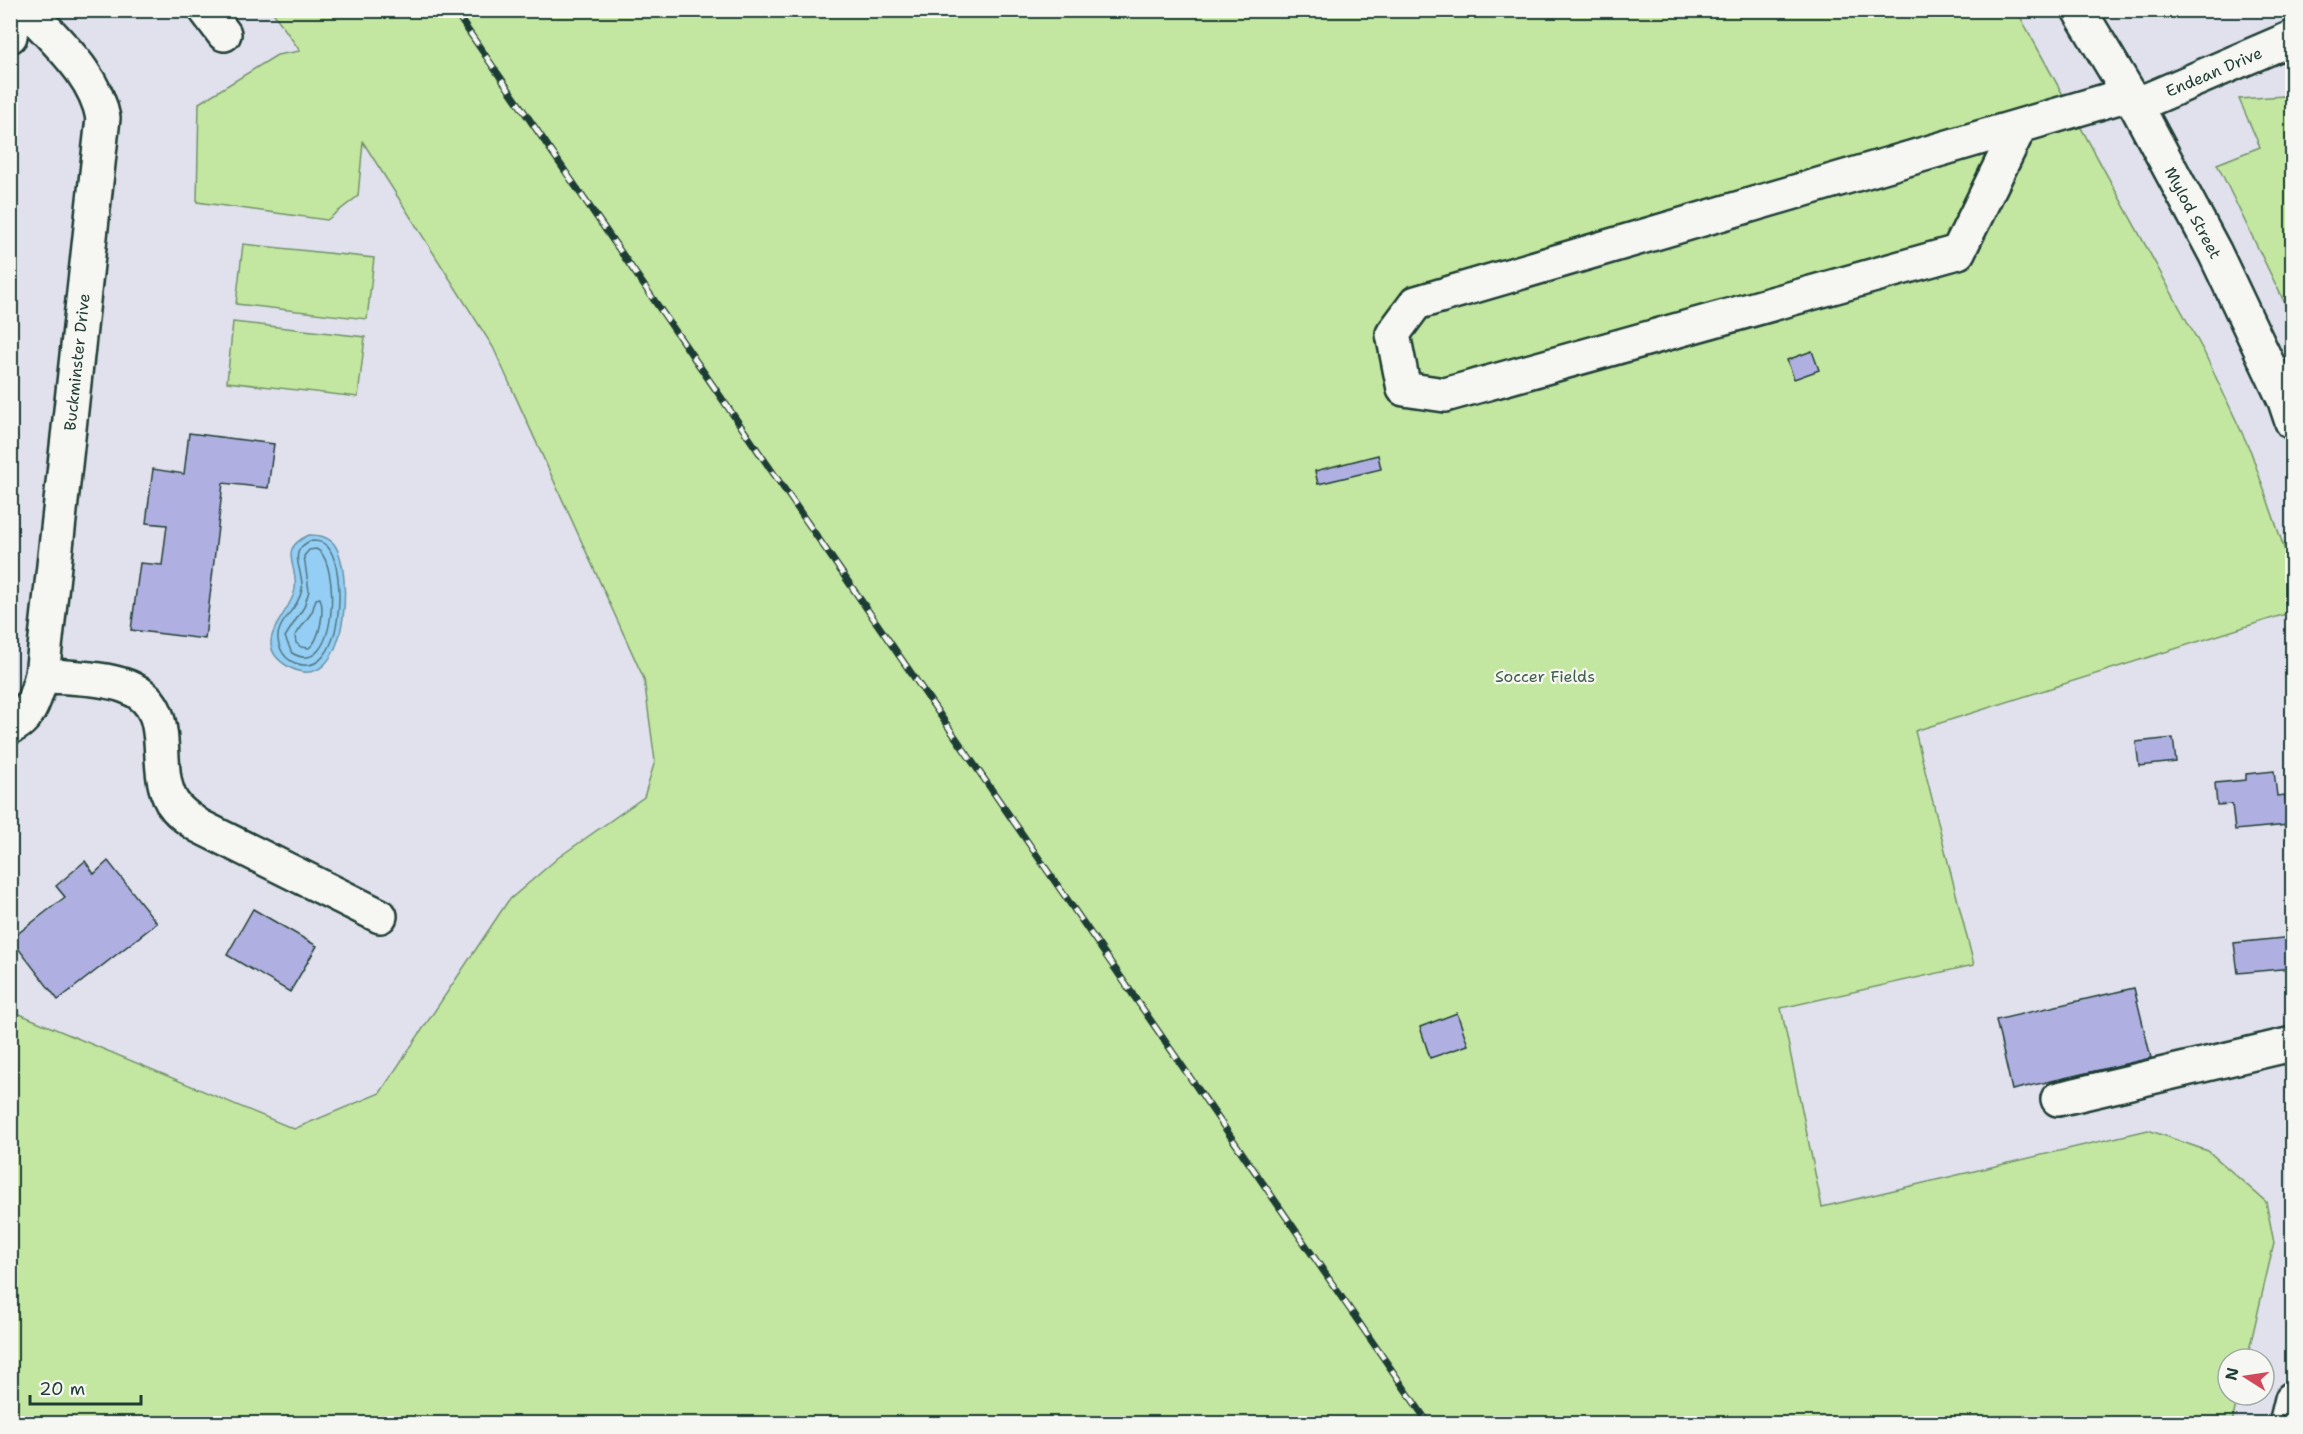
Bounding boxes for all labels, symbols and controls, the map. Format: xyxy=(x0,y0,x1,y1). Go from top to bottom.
street label: Endean Drive xyxy=(2163,42,2265,102)
street label: Mylod Street xyxy=(2160,163,2226,263)
street label: Buckminster Drive xyxy=(59,292,95,432)
park label: Soccer Fields xyxy=(1495,666,1595,687)
north arrow xyxy=(2216,1347,2276,1407)
text: N xyxy=(2220,1366,2243,1382)
scale bar xyxy=(30,1368,141,1406)
text: 20 m xyxy=(39,1377,85,1401)

